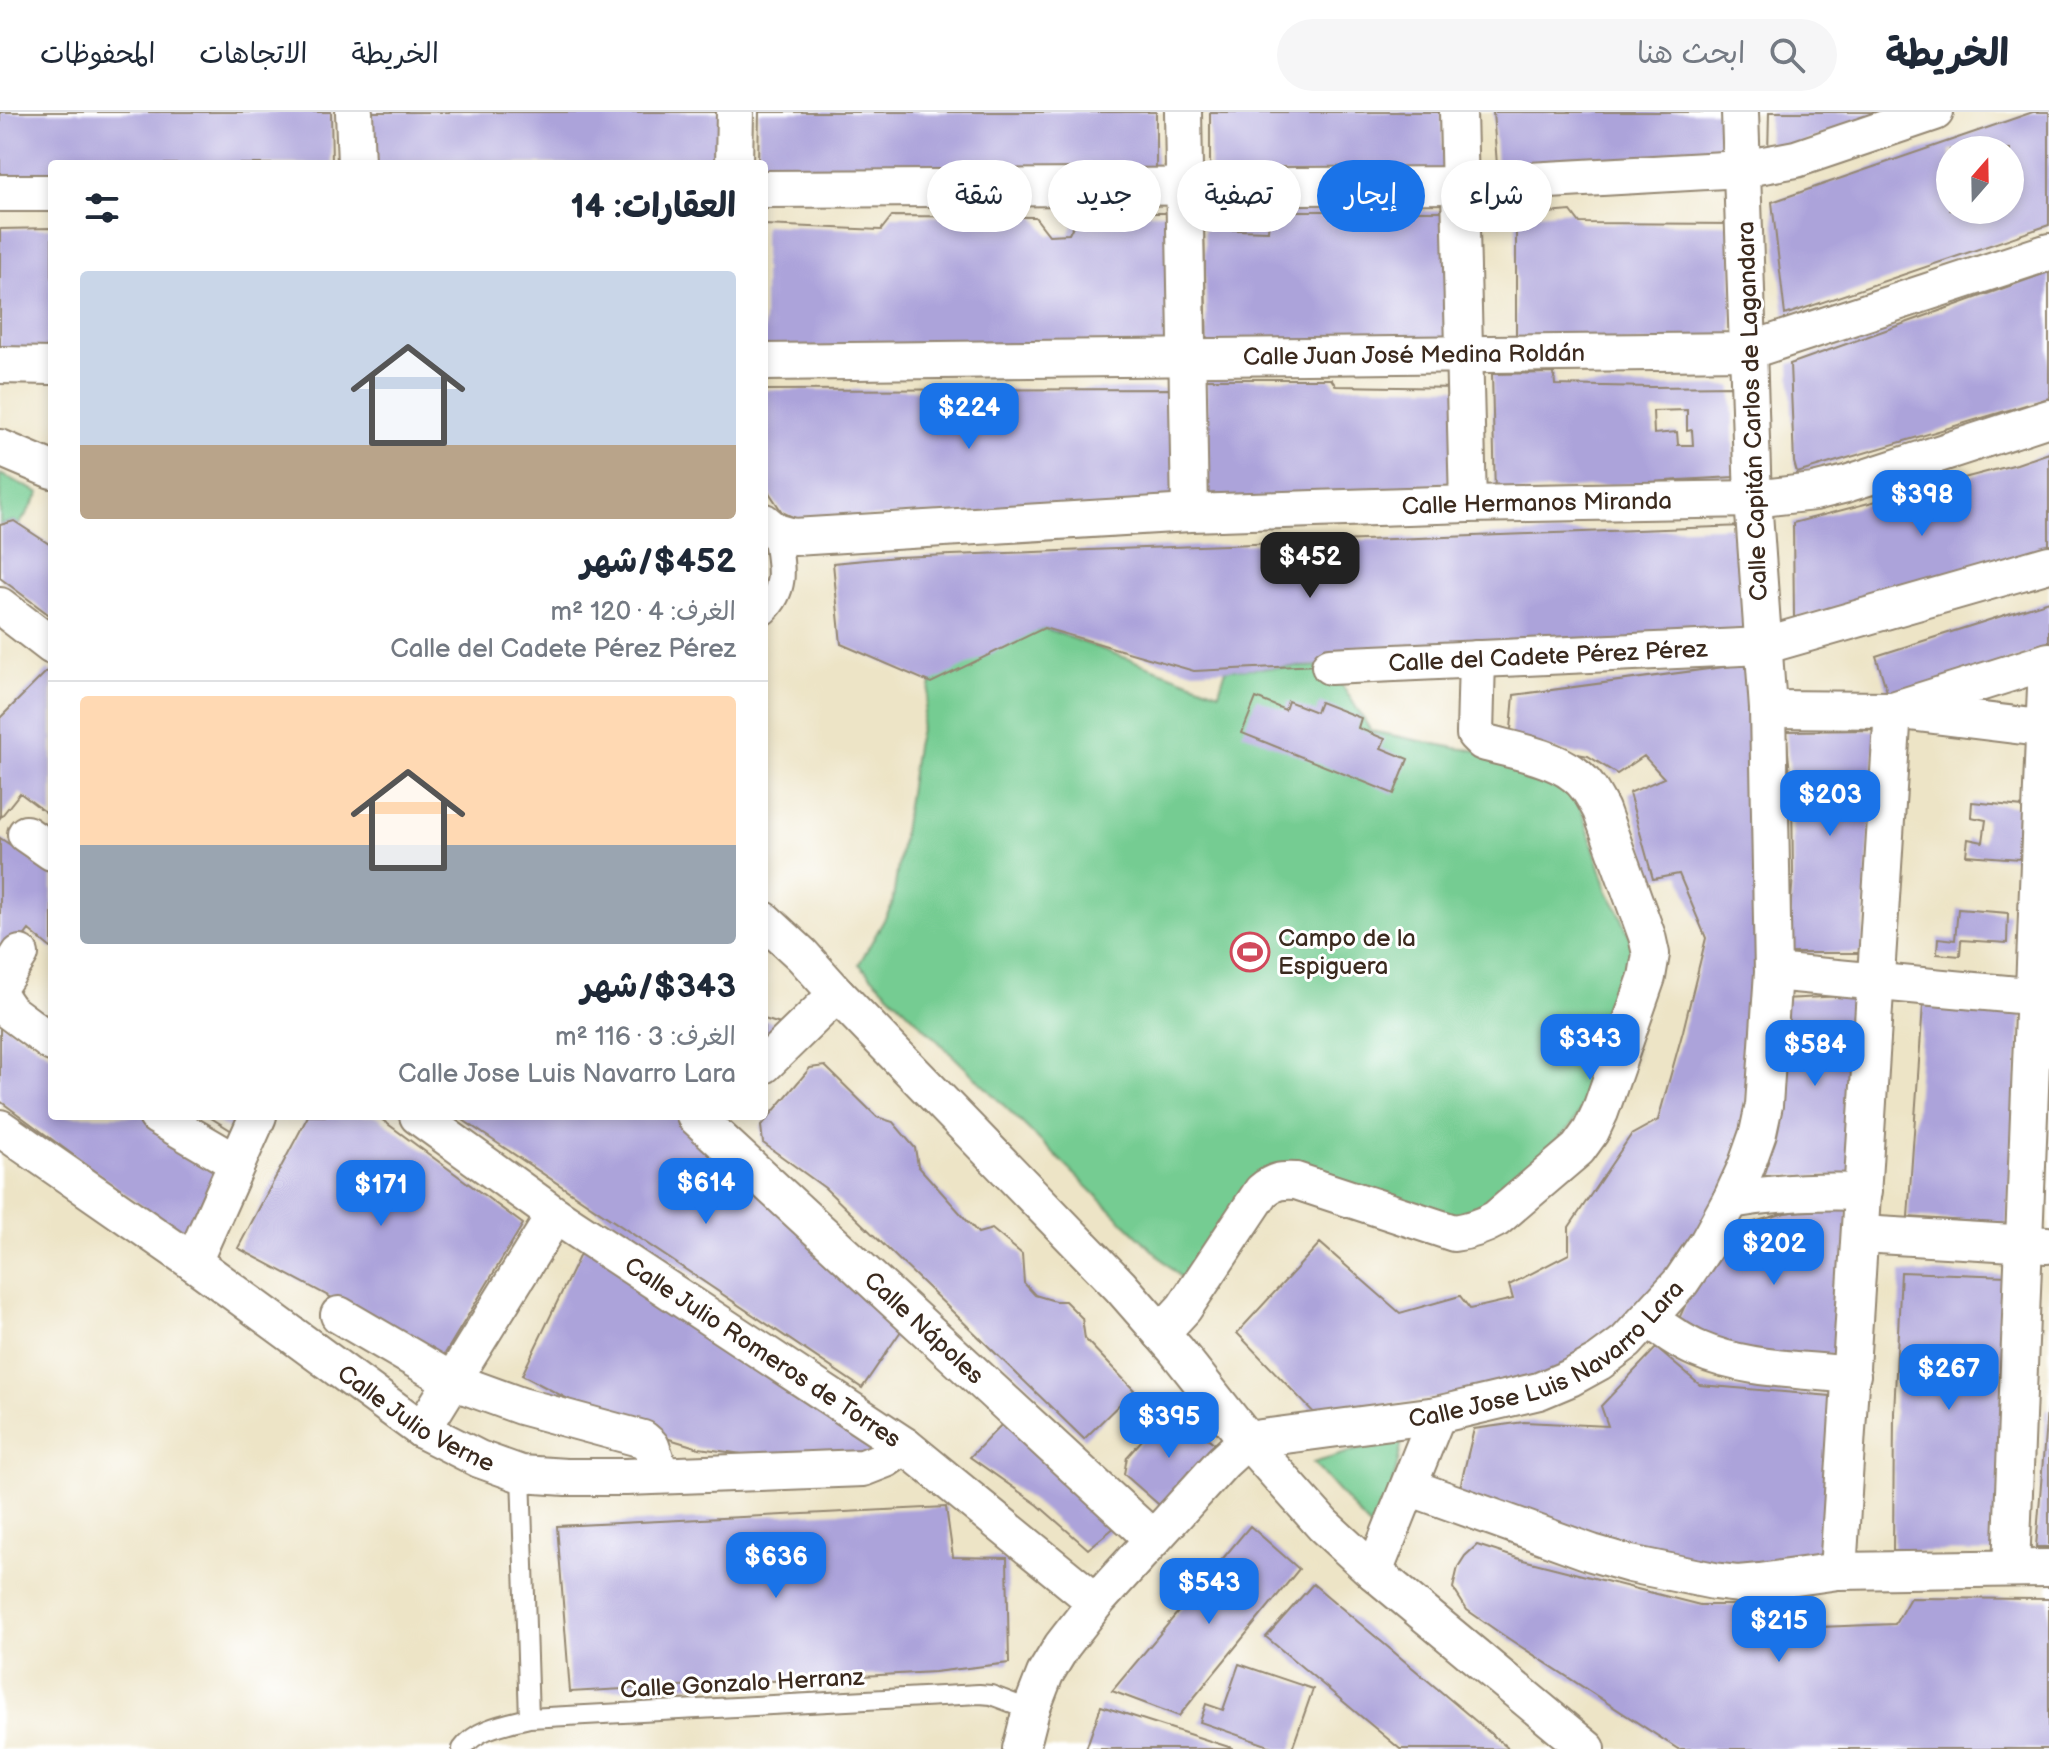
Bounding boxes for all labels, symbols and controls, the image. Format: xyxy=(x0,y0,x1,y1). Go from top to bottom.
search box xyxy=(1277,19,1837,91)
text: الخريطة xyxy=(1885,32,2009,77)
icon: search xyxy=(1765,33,1809,77)
text: ابحث هنا xyxy=(1637,36,1745,72)
text: المحفوظات xyxy=(40,38,155,71)
text: الاتجاهات xyxy=(199,38,307,71)
text: الخريطة xyxy=(351,38,439,71)
north arrow xyxy=(1936,136,2024,224)
map controls xyxy=(1936,136,2024,224)
chip: شقة xyxy=(927,160,1032,232)
chip: جديد xyxy=(1048,160,1161,232)
chip: تصفية xyxy=(1177,160,1301,232)
chip: إيجار xyxy=(1317,160,1425,232)
chip: شراء xyxy=(1441,160,1552,232)
icon: filters xyxy=(80,186,124,230)
text: العقارات: 14 xyxy=(570,186,736,227)
street label: Calle Capitán Carlos de Lagandara xyxy=(1731,221,1774,601)
icon: home xyxy=(336,323,480,467)
street label: Calle Juan José Medina Roldán xyxy=(1243,339,1585,372)
pin: $224 xyxy=(922,383,1016,451)
text: $224 xyxy=(938,393,1000,424)
pin: $398 xyxy=(1875,470,1969,538)
text: $398 xyxy=(1890,480,1954,511)
street label: Calle Hermanos Miranda xyxy=(1401,486,1672,521)
pin: $452 xyxy=(1263,532,1357,600)
text: $452/شهر xyxy=(581,541,736,582)
text: $452 xyxy=(1278,542,1342,573)
text: الغرف: 4 · 120 m² xyxy=(550,597,736,628)
text: Calle del Cadete Pérez Pérez xyxy=(390,634,736,665)
street label: Calle del Cadete Pérez Pérez xyxy=(1388,635,1708,678)
icon: home xyxy=(336,748,480,892)
pin: $203 xyxy=(1783,770,1877,838)
text: $203 xyxy=(1798,780,1862,811)
place label: Campo de la Espiguera xyxy=(1278,924,1416,981)
sports icon: Campo de la Espiguera xyxy=(1229,931,1271,973)
text: $343/شهر xyxy=(581,966,736,1007)
pin: $343 xyxy=(1543,1014,1637,1082)
pin: $584 xyxy=(1768,1020,1862,1088)
text: الغرف: 3 · 116 m² xyxy=(555,1022,736,1053)
text: $343 xyxy=(1559,1024,1621,1055)
text: $584 xyxy=(1783,1030,1847,1061)
text: Calle Jose Luis Navarro Lara xyxy=(398,1059,736,1090)
pin: $614 xyxy=(659,1158,753,1226)
pin: $171 xyxy=(334,1160,428,1228)
text: $614 xyxy=(676,1168,736,1199)
text: $171 xyxy=(354,1170,408,1201)
pin: $202 xyxy=(1727,1219,1821,1287)
text: $202 xyxy=(1742,1229,1806,1260)
street label: Calle Julio Romeros de Torres xyxy=(619,1251,906,1454)
street label: Calle Nápoles xyxy=(858,1266,990,1391)
street label: Calle Jose Luis Navarro Lara xyxy=(1407,1275,1690,1434)
pin: $267 xyxy=(1902,1344,1996,1412)
text: $267 xyxy=(1918,1354,1980,1385)
street label: Calle Julio Verne xyxy=(331,1359,498,1478)
pin: $395 xyxy=(1122,1392,1216,1460)
text: $395 xyxy=(1138,1402,1200,1433)
pin: $636 xyxy=(729,1532,823,1600)
text: $636 xyxy=(744,1542,808,1573)
pin: $543 xyxy=(1162,1558,1256,1626)
text: $543 xyxy=(1178,1568,1240,1599)
pin: $215 xyxy=(1732,1596,1826,1664)
text: $215 xyxy=(1750,1606,1808,1637)
street label: Calle Gonzalo Herranz xyxy=(619,1663,865,1704)

